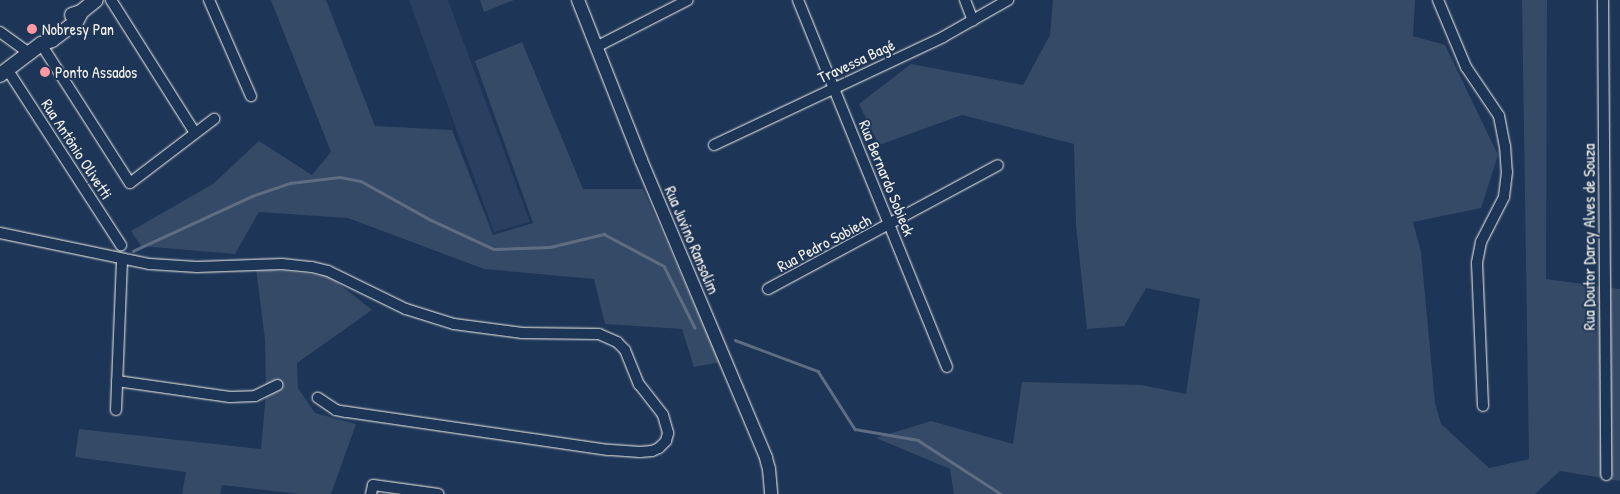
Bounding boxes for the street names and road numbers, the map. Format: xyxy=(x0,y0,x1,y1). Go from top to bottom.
street label: Travessa Bagé xyxy=(814,35,898,87)
street label: Rua Antônio Olivetti xyxy=(37,95,117,203)
street label: Rua Bernardo Sobieck xyxy=(855,117,919,239)
street label: Rua Doutor Darcy Alves de Souza xyxy=(1579,144,1599,330)
street label: Rua Juvino Ransolim xyxy=(661,183,723,297)
street label: Rua Pedro Sobiech xyxy=(774,210,874,276)

